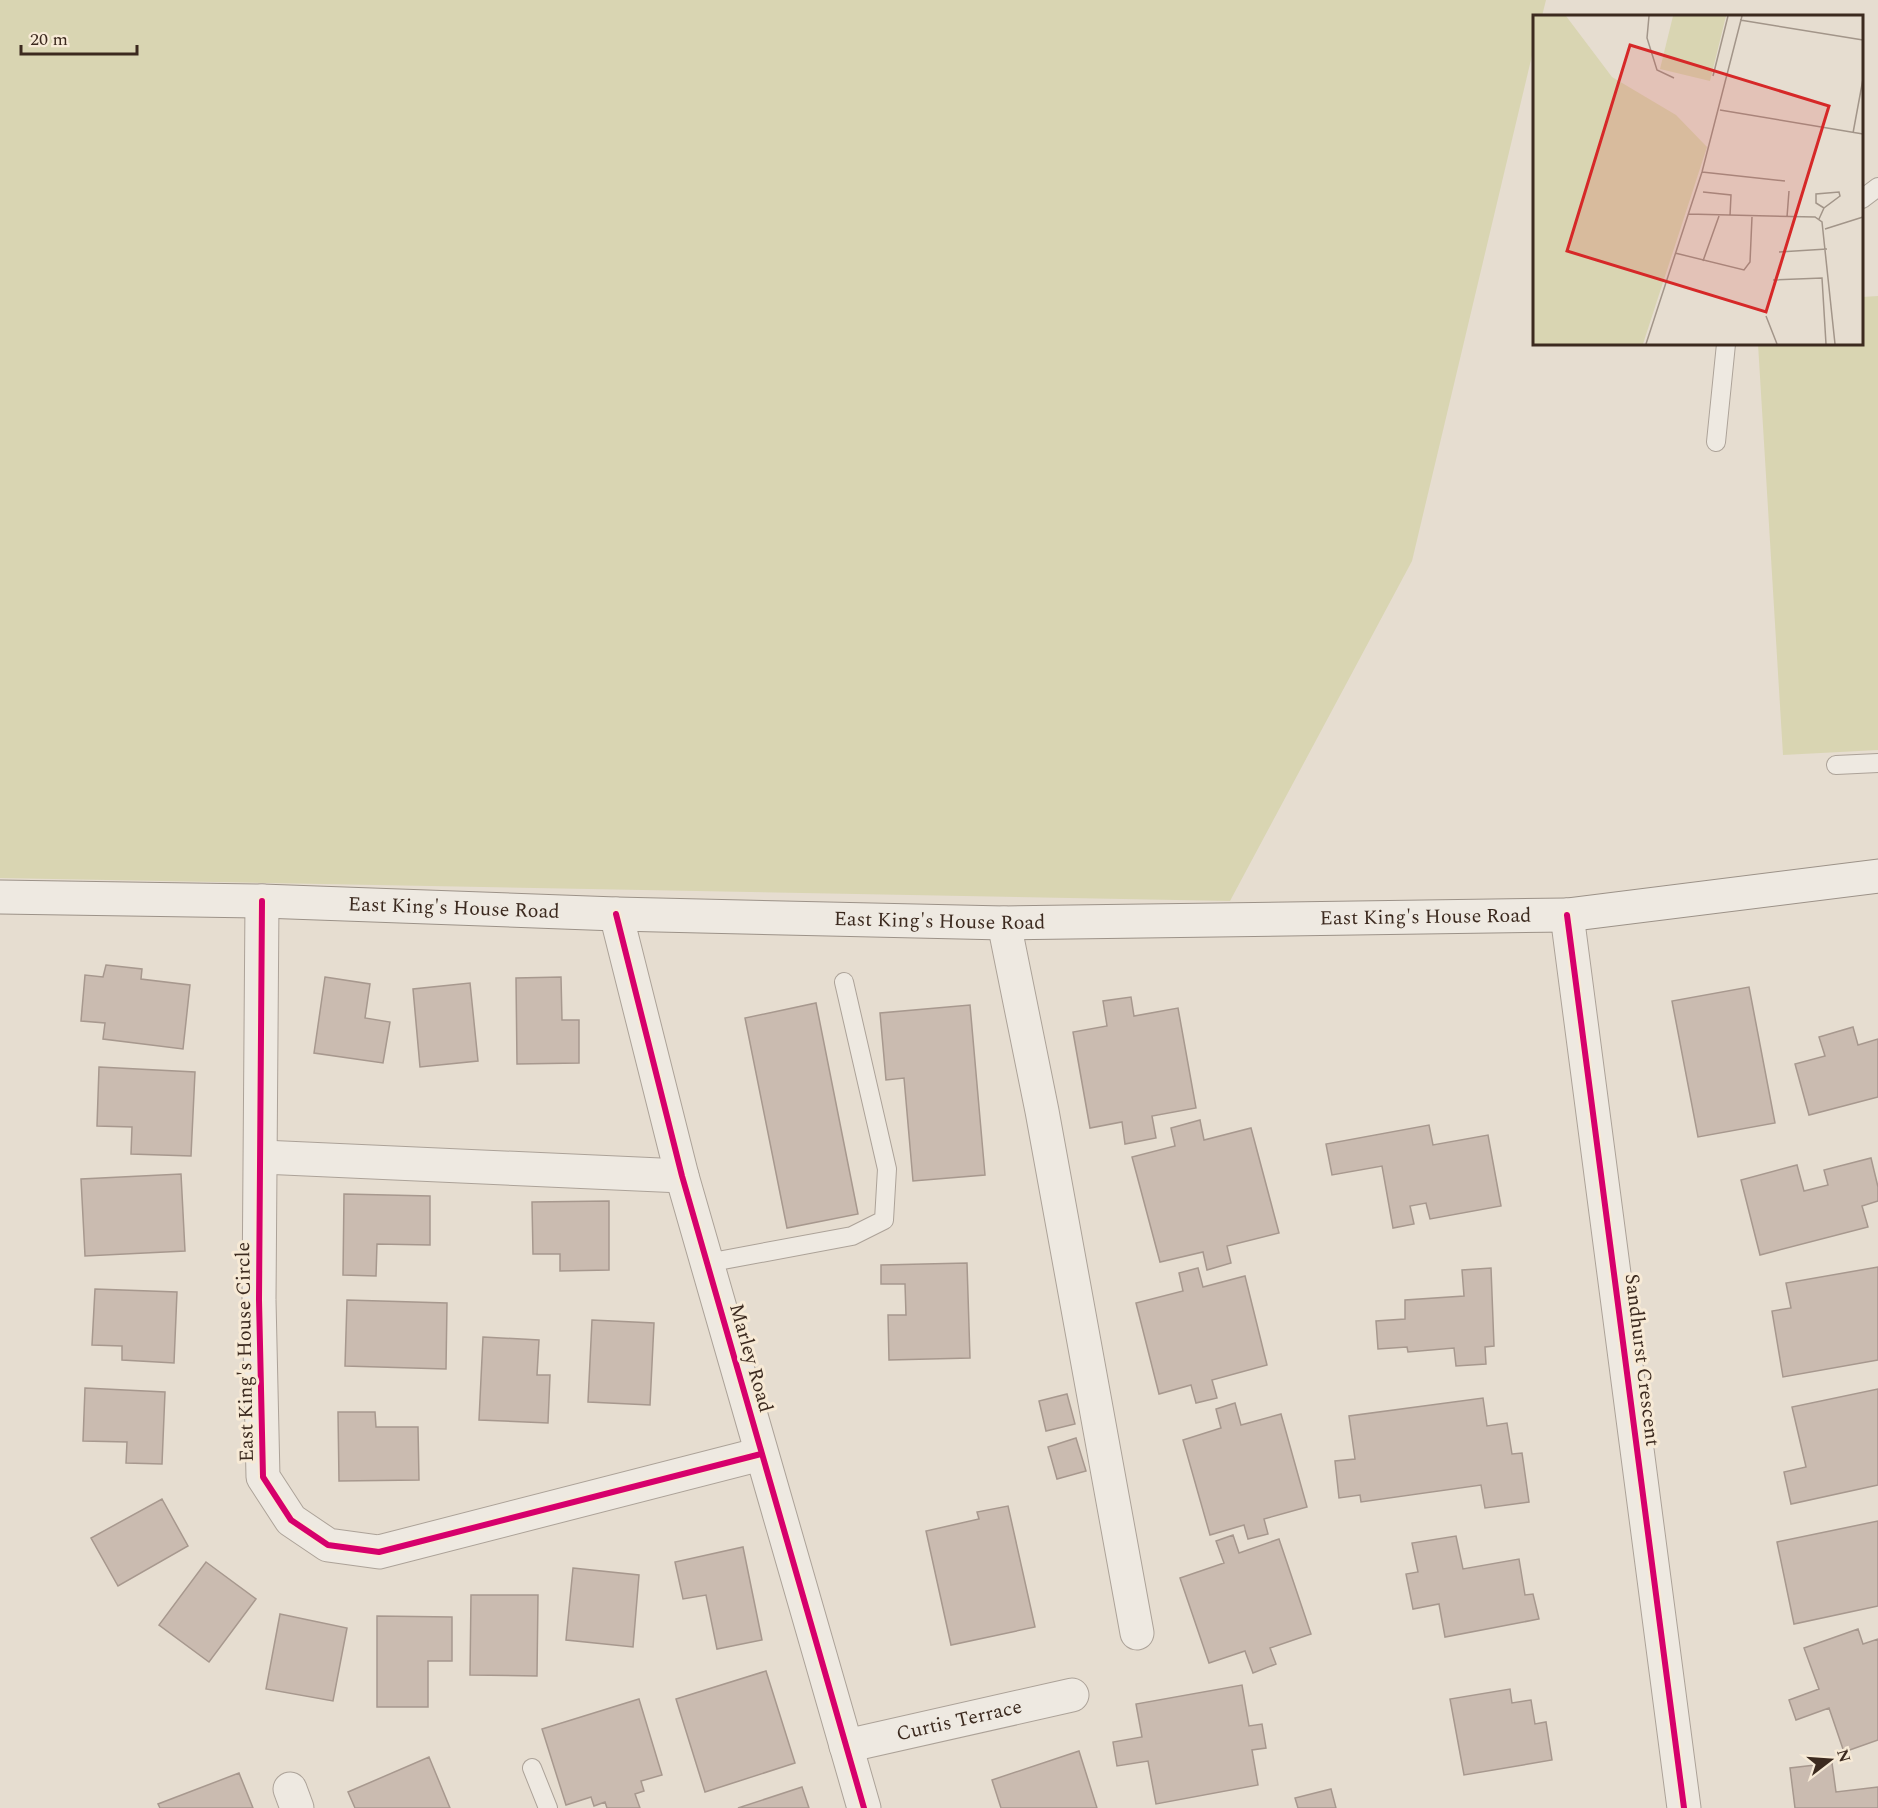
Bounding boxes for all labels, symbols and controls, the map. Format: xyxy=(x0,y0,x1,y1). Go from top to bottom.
inset map xyxy=(1533,15,1863,345)
scale bar xyxy=(21,18,136,56)
text: 20 m xyxy=(30,26,68,53)
street label: East King's House Road xyxy=(348,889,560,927)
street label: East King's House Road xyxy=(1320,901,1532,934)
street label: East King's House Road xyxy=(834,904,1046,938)
street label: East King's House Circle xyxy=(228,1242,262,1462)
street label: Sandhurst Crescent xyxy=(1617,1272,1667,1448)
street label: Marley Road xyxy=(721,1300,781,1416)
street label: Curtis Terrace xyxy=(893,1692,1025,1749)
north arrow xyxy=(1800,1730,1860,1790)
text: N xyxy=(1830,1746,1857,1766)

